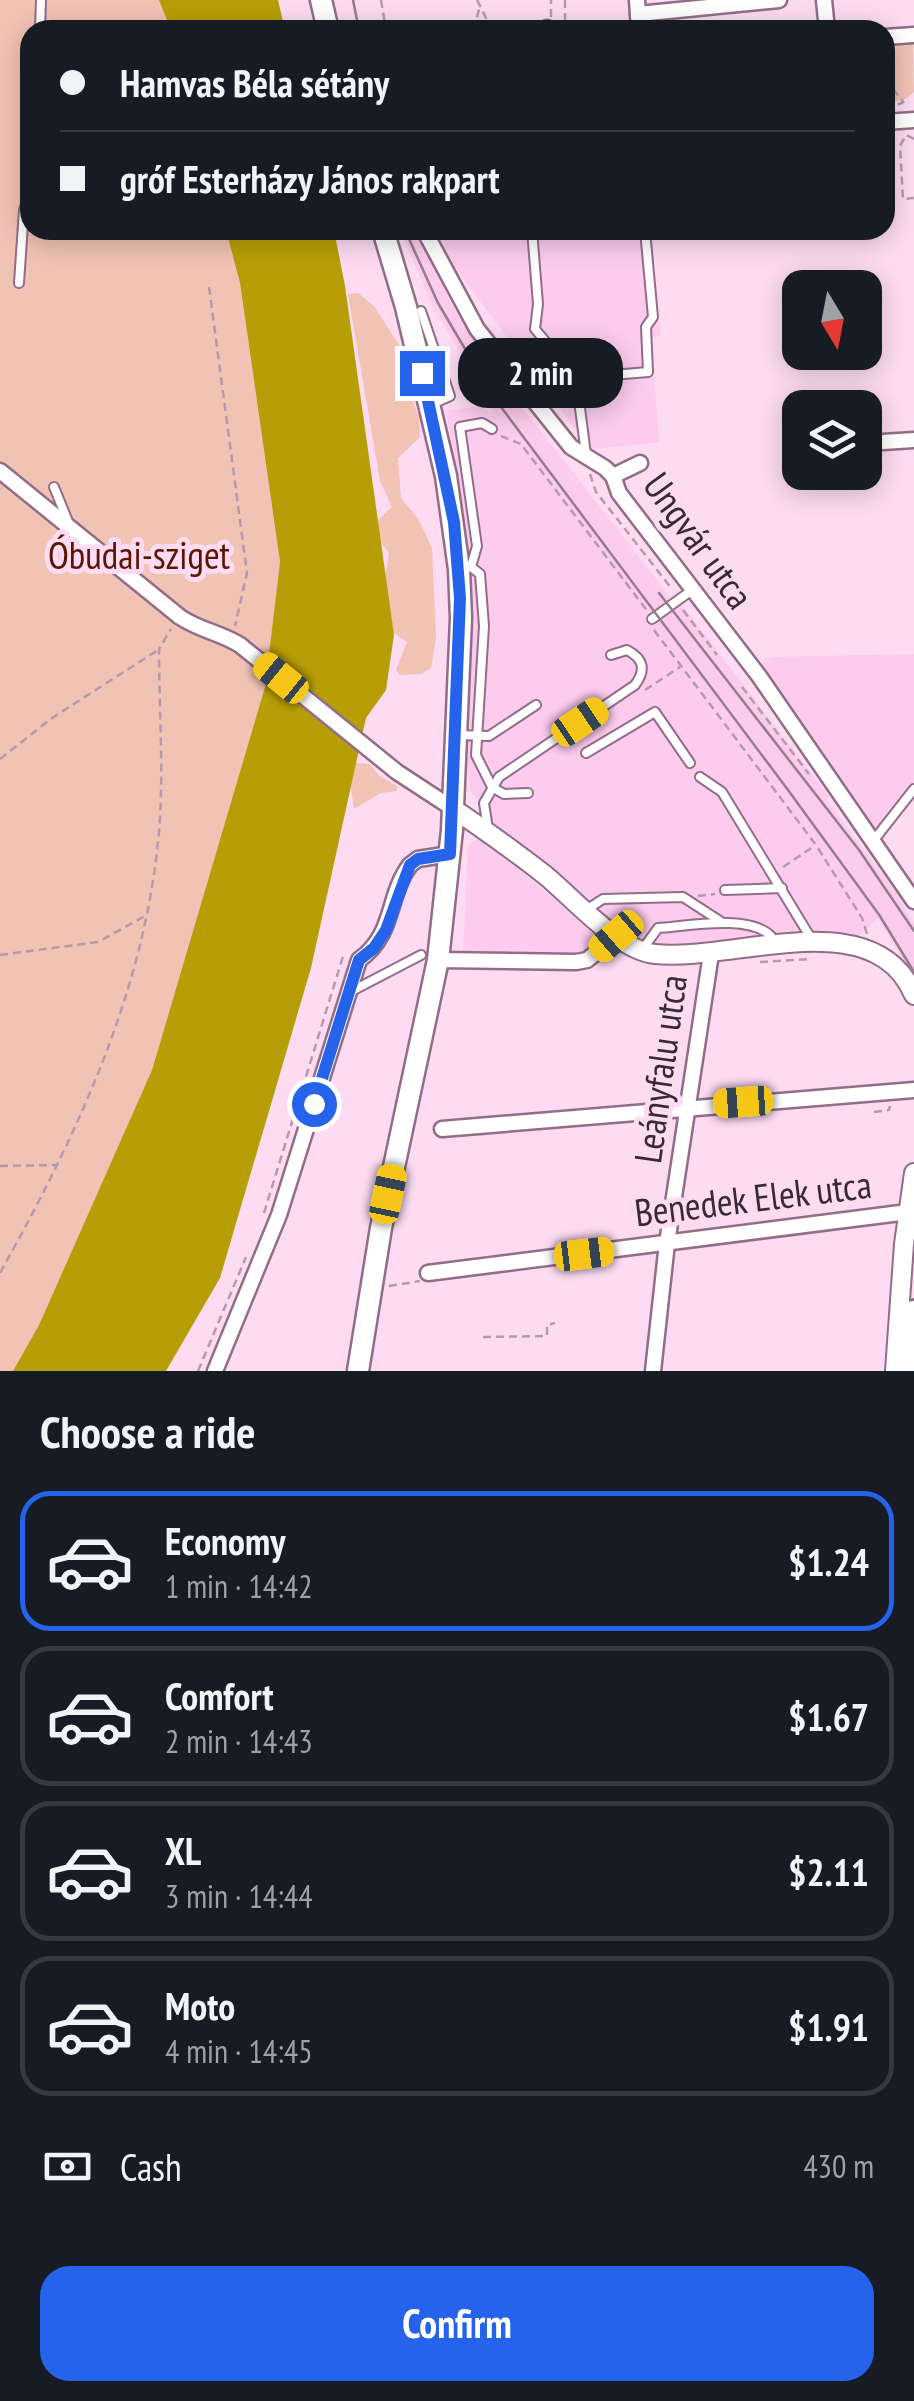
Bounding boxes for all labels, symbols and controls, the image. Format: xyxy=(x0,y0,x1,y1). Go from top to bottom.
text: Hamvas Béla sétány xyxy=(120,58,389,107)
text: gróf Esterházy János rakpart xyxy=(120,154,500,203)
north arrow xyxy=(782,270,882,370)
map controls xyxy=(782,270,882,490)
callout: 2 min xyxy=(457,338,622,408)
route end xyxy=(400,351,445,396)
text: 2 min xyxy=(508,352,573,394)
button: layers xyxy=(782,390,882,490)
street label: Ungvár utca xyxy=(633,462,765,618)
park label: Óbudai-sziget xyxy=(48,530,231,579)
car xyxy=(248,647,314,709)
car xyxy=(547,693,613,751)
car xyxy=(584,905,648,967)
street label: Leányfalu utca xyxy=(622,971,697,1166)
route start xyxy=(292,1082,337,1127)
car xyxy=(712,1085,774,1119)
street label: Benedek Elek utca xyxy=(632,1159,874,1236)
car xyxy=(367,1162,409,1226)
car xyxy=(552,1235,616,1273)
text: Choose a ride xyxy=(40,1402,255,1460)
icon: car xyxy=(45,1516,135,1606)
text: Economy xyxy=(165,1516,285,1565)
text: $1.24 xyxy=(788,1537,869,1586)
text: 1 min · 14:42 xyxy=(165,1565,313,1607)
icon: car xyxy=(45,1671,135,1761)
text: Comfort xyxy=(165,1671,274,1720)
text: $1.67 xyxy=(788,1692,869,1741)
text: 2 min · 14:43 xyxy=(165,1720,313,1762)
icon: car xyxy=(45,1826,135,1916)
text: XL xyxy=(165,1826,201,1875)
text: $2.11 xyxy=(788,1847,869,1896)
text: 3 min · 14:44 xyxy=(165,1875,313,1917)
icon: car xyxy=(45,1981,135,2071)
text: Moto xyxy=(165,1981,235,2030)
text: $1.91 xyxy=(788,2002,869,2051)
text: 4 min · 14:45 xyxy=(165,2030,313,2072)
icon: cash xyxy=(40,2139,95,2194)
text: Cash xyxy=(120,2142,182,2191)
text: 430 m xyxy=(803,2145,874,2187)
button: Confirm xyxy=(40,2266,874,2381)

